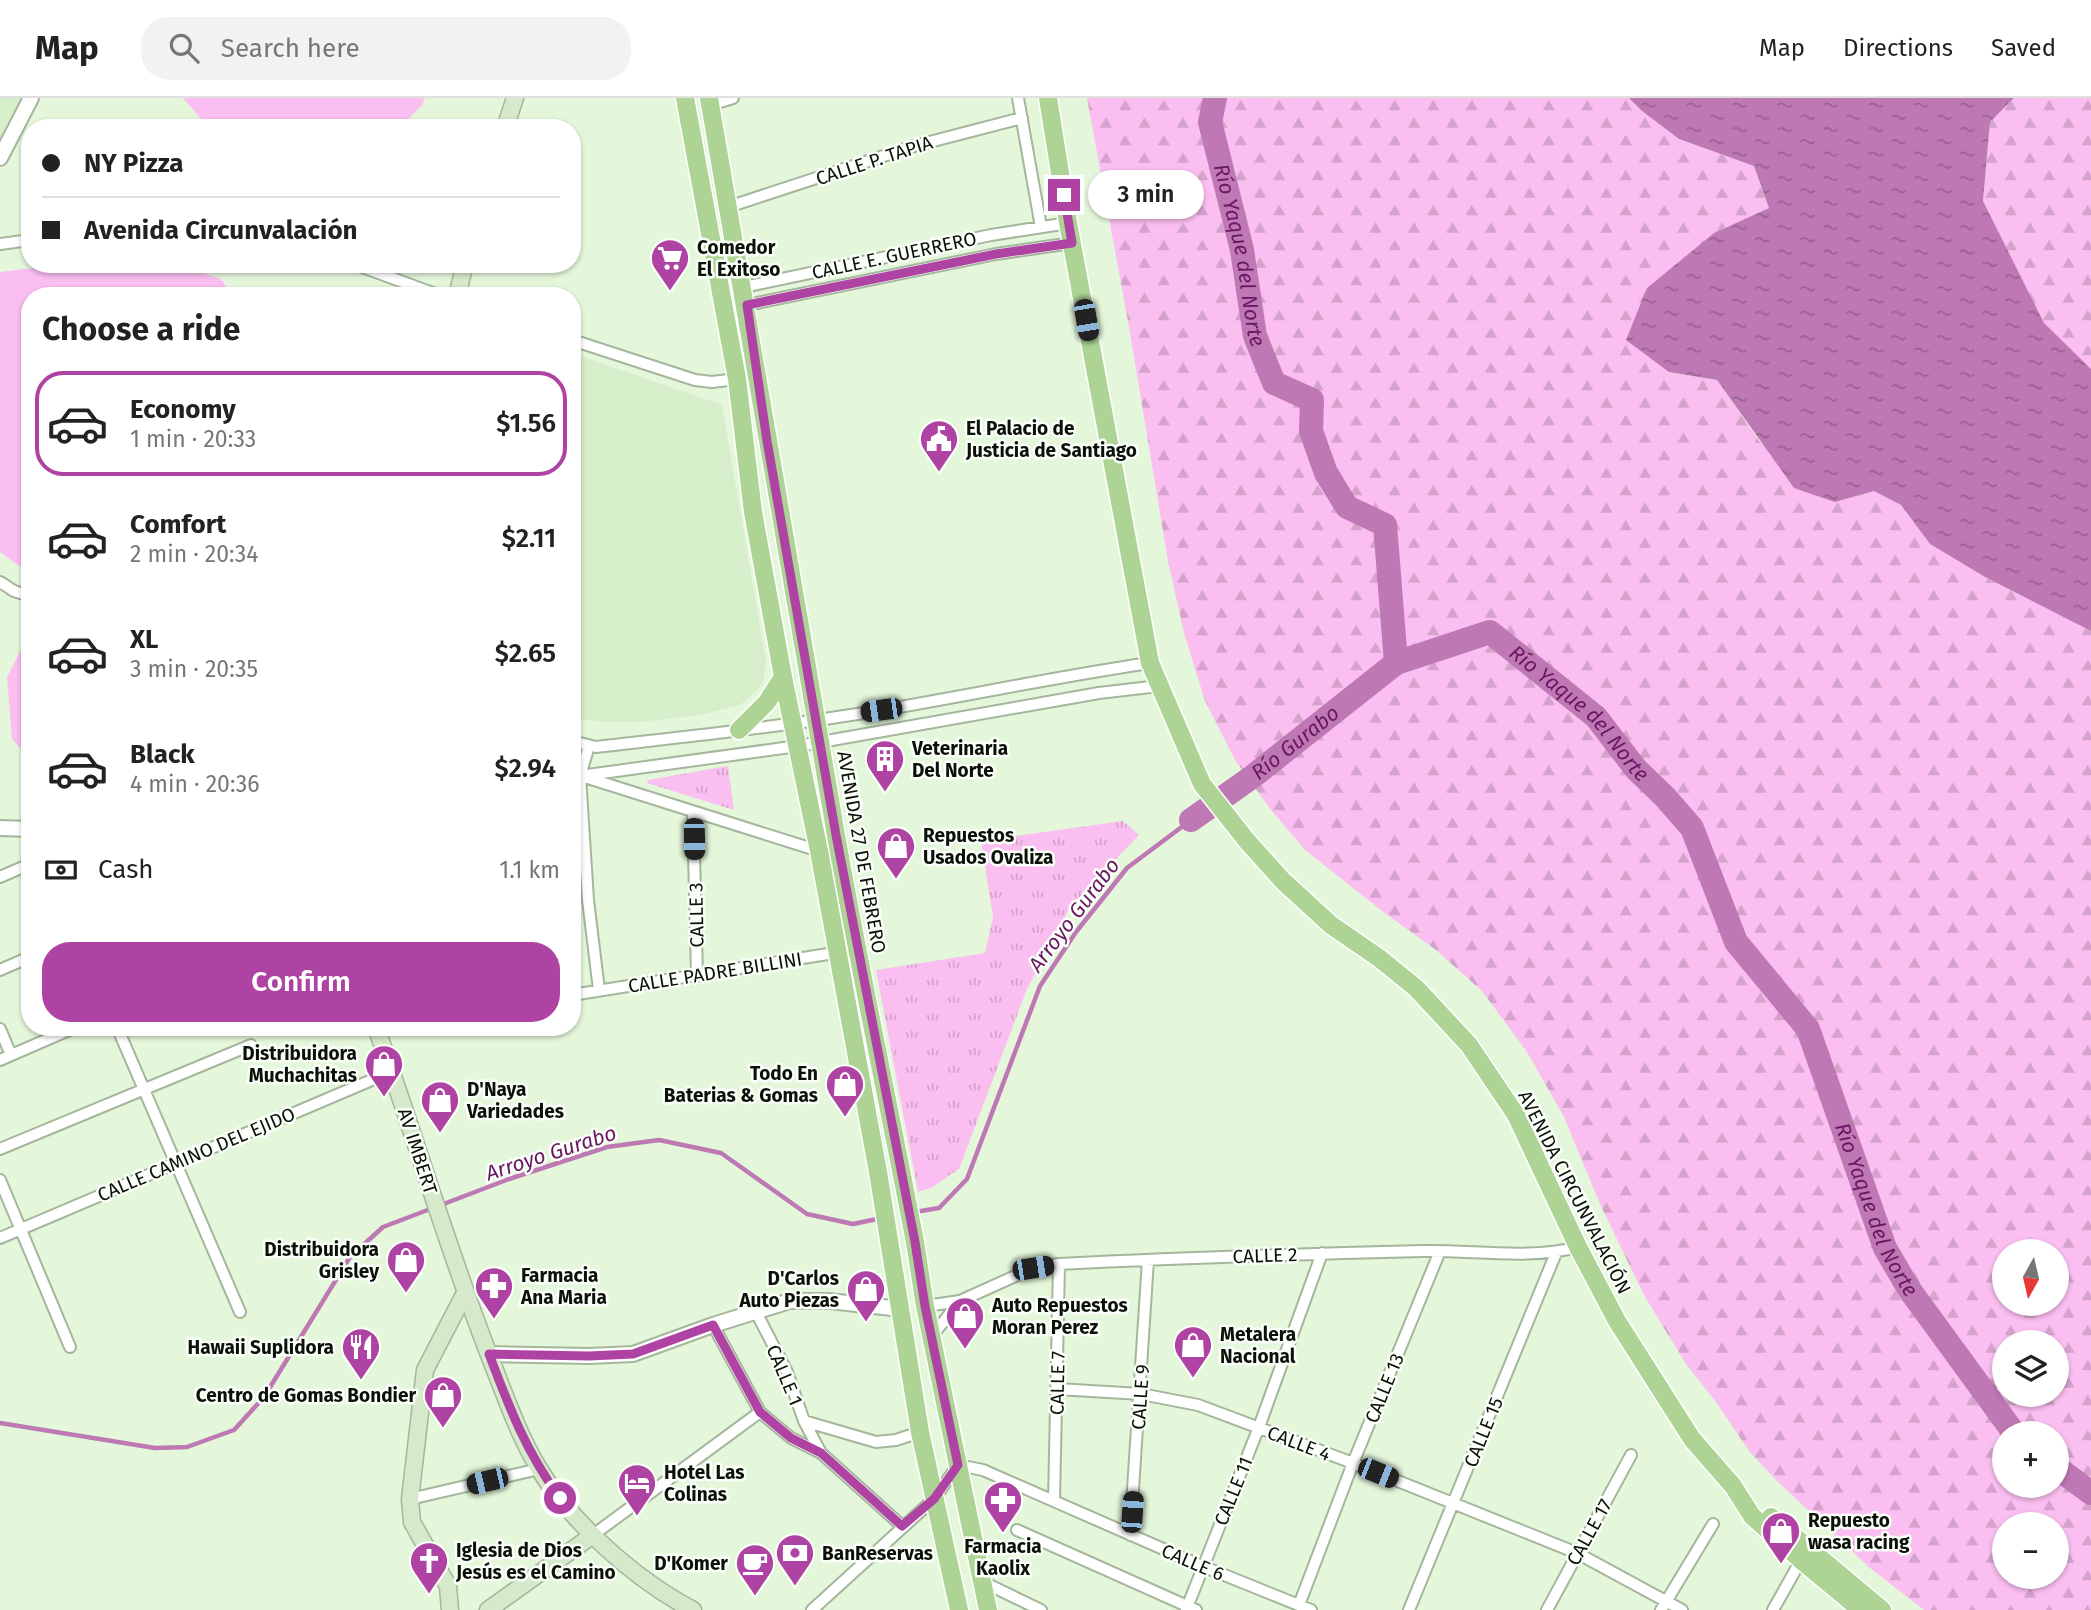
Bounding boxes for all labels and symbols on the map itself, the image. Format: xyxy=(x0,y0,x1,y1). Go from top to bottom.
street label: CALLE P. TAPIA xyxy=(813,131,935,190)
water label: Río Yaque del Norte xyxy=(1208,161,1271,351)
callout: 3 min xyxy=(1088,170,1204,220)
route end xyxy=(1048,179,1080,211)
street label: CALLE E. GUERRERO xyxy=(810,227,979,284)
place label: Comedor El Exitoso xyxy=(697,236,780,281)
supermarket icon: Comedor El Exitoso xyxy=(649,237,691,292)
car xyxy=(1073,297,1100,343)
place label: El Palacio de Justicia de Santiago xyxy=(965,417,1137,462)
public building icon: El Palacio de Justicia de Santiago xyxy=(918,418,960,473)
water label: Río Yaque del Norte xyxy=(1504,640,1654,787)
car xyxy=(859,697,904,723)
water label: Río Gurabo xyxy=(1246,700,1345,785)
place label: Veterinaria Del Norte xyxy=(911,737,1008,782)
building icon: Veterinaria Del Norte xyxy=(864,738,906,793)
street label: AVENIDA 27 DE FEBRERO xyxy=(832,749,891,955)
car xyxy=(684,818,705,860)
place label: Repuestos Usados Ovaliza xyxy=(923,824,1053,869)
shop icon: Repuestos Usados Ovaliza xyxy=(875,825,917,880)
water label: Arroyo Gurabo xyxy=(1022,853,1125,978)
street label: CALLE 3 xyxy=(684,882,709,948)
street label: CALLE PADRE BILLINI xyxy=(627,947,804,998)
place label: Distribuidora Muchachitas xyxy=(242,1042,357,1087)
shop icon: Distribuidora Muchachitas xyxy=(363,1043,405,1098)
place label: Todo En Baterias & Gomas xyxy=(664,1062,818,1107)
shop icon: Todo En Baterias & Gomas xyxy=(824,1063,866,1118)
place label: D'Naya Variedades xyxy=(466,1078,564,1123)
shop icon: D'Naya Variedades xyxy=(419,1079,461,1134)
street label: AVENIDA CIRCUNVALACIÓN xyxy=(1513,1087,1636,1298)
street label: CALLE CAMINO DEL EJIDO xyxy=(94,1102,298,1207)
street label: AV IMBERT xyxy=(393,1105,442,1197)
water label: Río Yaque del Norte xyxy=(1829,1119,1923,1302)
water label: Arroyo Gurabo xyxy=(481,1120,620,1187)
place label: Distribuidora Grisley xyxy=(264,1238,379,1283)
shop icon: Distribuidora Grisley xyxy=(385,1239,427,1294)
north arrow xyxy=(1992,1239,2068,1316)
street label: CALLE 2 xyxy=(1232,1243,1298,1268)
car xyxy=(1011,1254,1056,1282)
place label: Farmacia Ana Maria xyxy=(520,1264,607,1309)
pharmacy icon: Farmacia Ana Maria xyxy=(473,1265,515,1320)
place label: D'Carlos Auto Piezas xyxy=(738,1267,839,1312)
shop icon: D'Carlos Auto Piezas xyxy=(845,1268,887,1323)
place label: Auto Repuestos Moran Perez xyxy=(991,1294,1128,1339)
shop icon: Auto Repuestos Moran Perez xyxy=(944,1295,986,1350)
place label: Metalera Nacional xyxy=(1220,1323,1296,1368)
shop icon: Metalera Nacional xyxy=(1172,1324,1214,1379)
restaurant icon: Hawaii Suplidora xyxy=(340,1326,382,1381)
place label: Hawaii Suplidora xyxy=(187,1336,334,1359)
street label: CALLE 1 xyxy=(761,1341,808,1409)
street label: CALLE 13 xyxy=(1360,1350,1409,1427)
street label: CALLE 7 xyxy=(1045,1351,1070,1415)
street label: CALLE 9 xyxy=(1127,1363,1154,1431)
shop icon: Centro de Gomas Bondier xyxy=(422,1374,464,1429)
place label: Centro de Gomas Bondier xyxy=(196,1384,416,1407)
street label: CALLE 15 xyxy=(1459,1394,1508,1471)
street label: CALLE 4 xyxy=(1264,1421,1334,1466)
street label: CALLE 11 xyxy=(1209,1454,1258,1529)
car xyxy=(1355,1455,1402,1491)
place label: Hotel Las Colinas xyxy=(664,1461,744,1506)
hotel icon: Hotel Las Colinas xyxy=(616,1462,658,1517)
car xyxy=(465,1466,510,1496)
pharmacy icon: Farmacia Kaolix xyxy=(982,1479,1024,1534)
route start xyxy=(544,1482,576,1514)
car xyxy=(1121,1490,1144,1534)
street label: CALLE 17 xyxy=(1562,1495,1617,1569)
place label: Repuesto wasa racing xyxy=(1808,1509,1910,1554)
shop icon: Repuesto wasa racing xyxy=(1760,1510,1802,1565)
bank icon: BanReservas xyxy=(774,1532,816,1587)
place label: Farmacia Kaolix xyxy=(964,1535,1042,1580)
place label: Iglesia de Dios Jesús es el Camino xyxy=(455,1539,616,1584)
street label: CALLE 6 xyxy=(1158,1539,1228,1586)
church icon: Iglesia de Dios Jesús es el Camino xyxy=(408,1540,450,1595)
cafe icon: D'Komer xyxy=(734,1542,776,1597)
place label: BanReservas xyxy=(822,1542,933,1565)
place label: D'Komer xyxy=(654,1552,728,1575)

